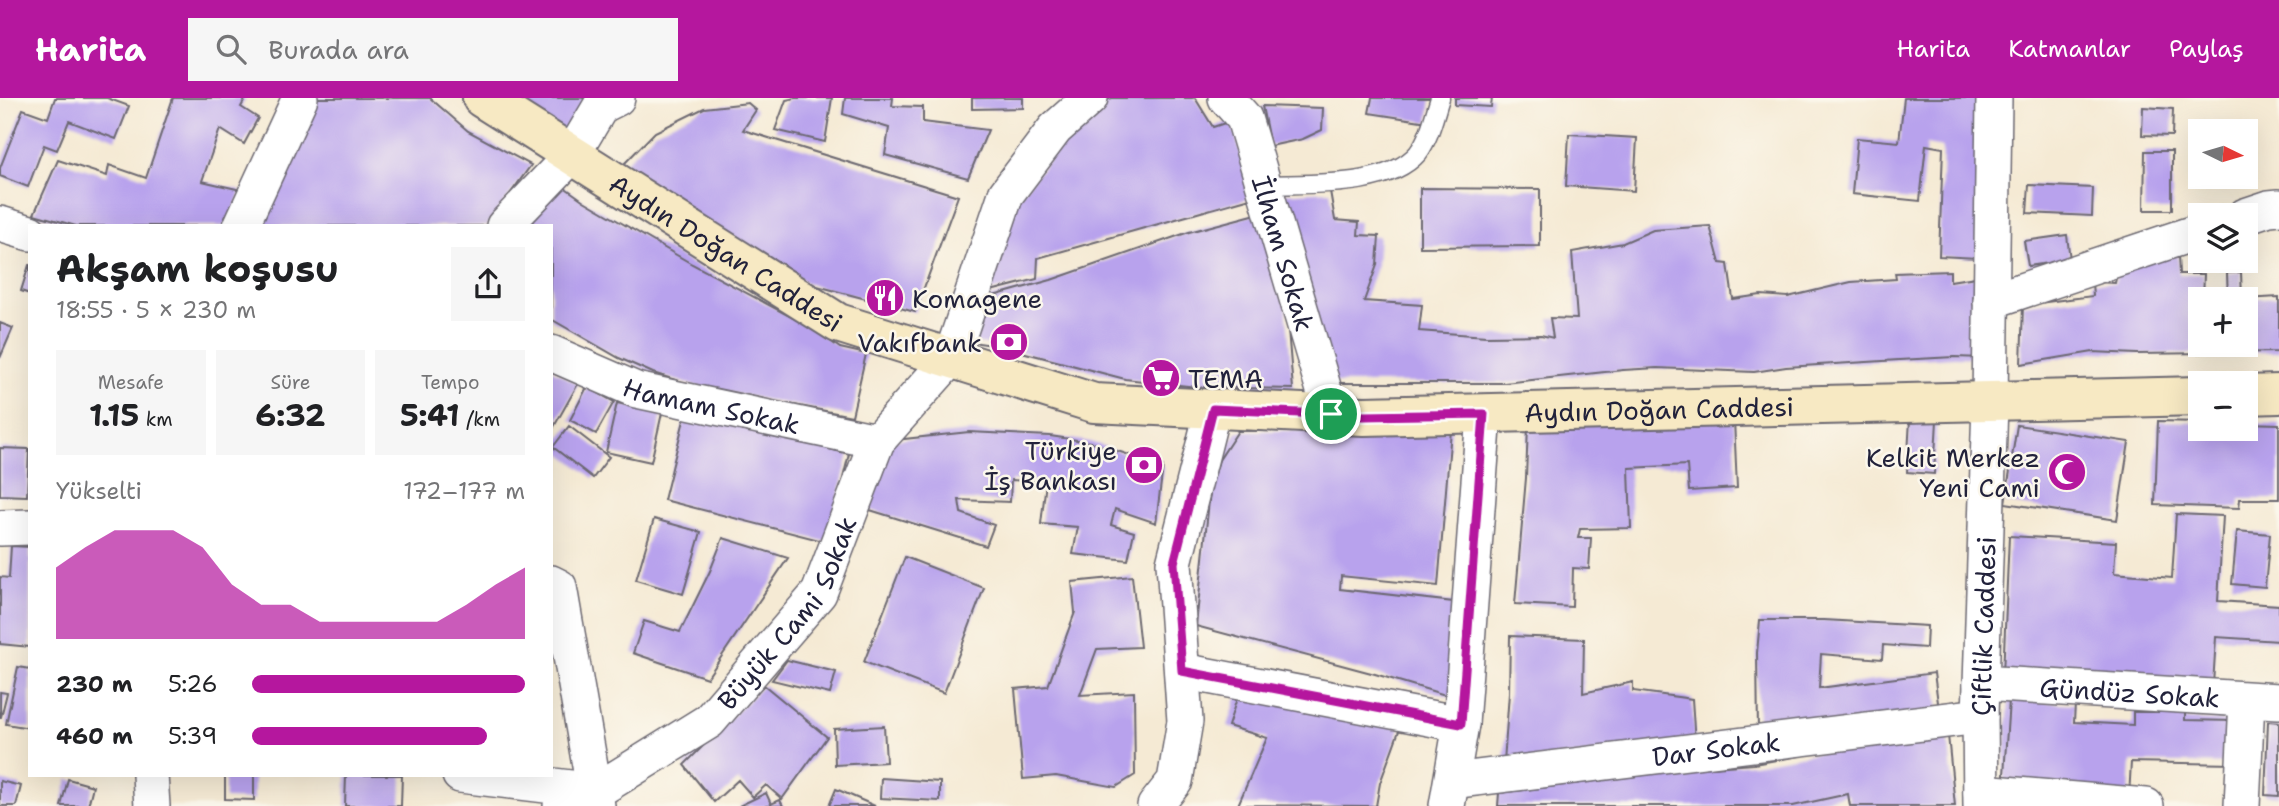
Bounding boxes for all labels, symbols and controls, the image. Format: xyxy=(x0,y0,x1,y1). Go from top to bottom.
search box xyxy=(188,18,678,81)
text: Harita xyxy=(35,27,146,72)
icon: search xyxy=(212,30,250,68)
text: Burada ara xyxy=(268,32,409,67)
text: Harita xyxy=(1897,33,1970,65)
text: Katmanlar xyxy=(2008,33,2131,65)
text: Paylaş xyxy=(2169,33,2244,65)
north arrow xyxy=(2188,119,2258,189)
map controls xyxy=(2188,119,2258,441)
street label: Aydın Doğan Caddesi xyxy=(603,166,850,339)
street label: İlham Sokak xyxy=(1244,171,1323,335)
button: layers xyxy=(2188,203,2258,273)
text: Akşam koşusu xyxy=(56,243,339,294)
button: share xyxy=(451,247,525,321)
restaurant icon: Komagene xyxy=(864,277,906,319)
place label: Komagene xyxy=(912,281,1042,316)
button: + xyxy=(2188,287,2258,357)
text: 18:55 · 5 × 230 m xyxy=(56,295,256,325)
bank icon: Vakıfbank xyxy=(988,321,1030,363)
place label: Vakıfbank xyxy=(857,325,982,360)
supermarket icon: TEMA xyxy=(1140,357,1182,399)
place label: TEMA xyxy=(1188,361,1263,396)
street label: Hamam Sokak xyxy=(618,369,803,442)
text: Mesafe xyxy=(98,370,164,395)
text: Süre xyxy=(271,370,310,395)
text: Tempo xyxy=(421,370,479,395)
button: − xyxy=(2188,371,2258,441)
pin xyxy=(1301,384,1361,444)
street label: Aydın Doğan Caddesi xyxy=(1524,388,1794,430)
text: 1.15 xyxy=(89,395,139,436)
text: 6:32 xyxy=(255,395,326,436)
text: 5:41 xyxy=(400,395,460,436)
icon: arrive xyxy=(1312,395,1350,433)
text: km xyxy=(139,407,173,432)
text: /km xyxy=(460,407,500,432)
place label: Türkiye İş Bankası xyxy=(984,433,1117,498)
place label: Kelkit Merkez Yeni Cami xyxy=(1866,440,2040,505)
bank icon: Türkiye İş Bankası xyxy=(1123,444,1165,486)
mosque icon: Kelkit Merkez Yeni Cami xyxy=(2046,451,2088,493)
text: Yükselti xyxy=(56,476,142,506)
text: 172–177 m xyxy=(403,476,525,506)
street label: Büyük Cami Sokak xyxy=(709,511,864,717)
street label: Çiftlik Caddesi xyxy=(1963,536,2003,716)
text: 230 m xyxy=(56,669,133,699)
text: 5:26 xyxy=(168,669,218,699)
street label: Gündüz Sokak xyxy=(2039,669,2221,715)
text: 460 m xyxy=(56,721,133,751)
text: 5:39 xyxy=(168,721,217,751)
street label: Dar Sokak xyxy=(1650,723,1782,774)

